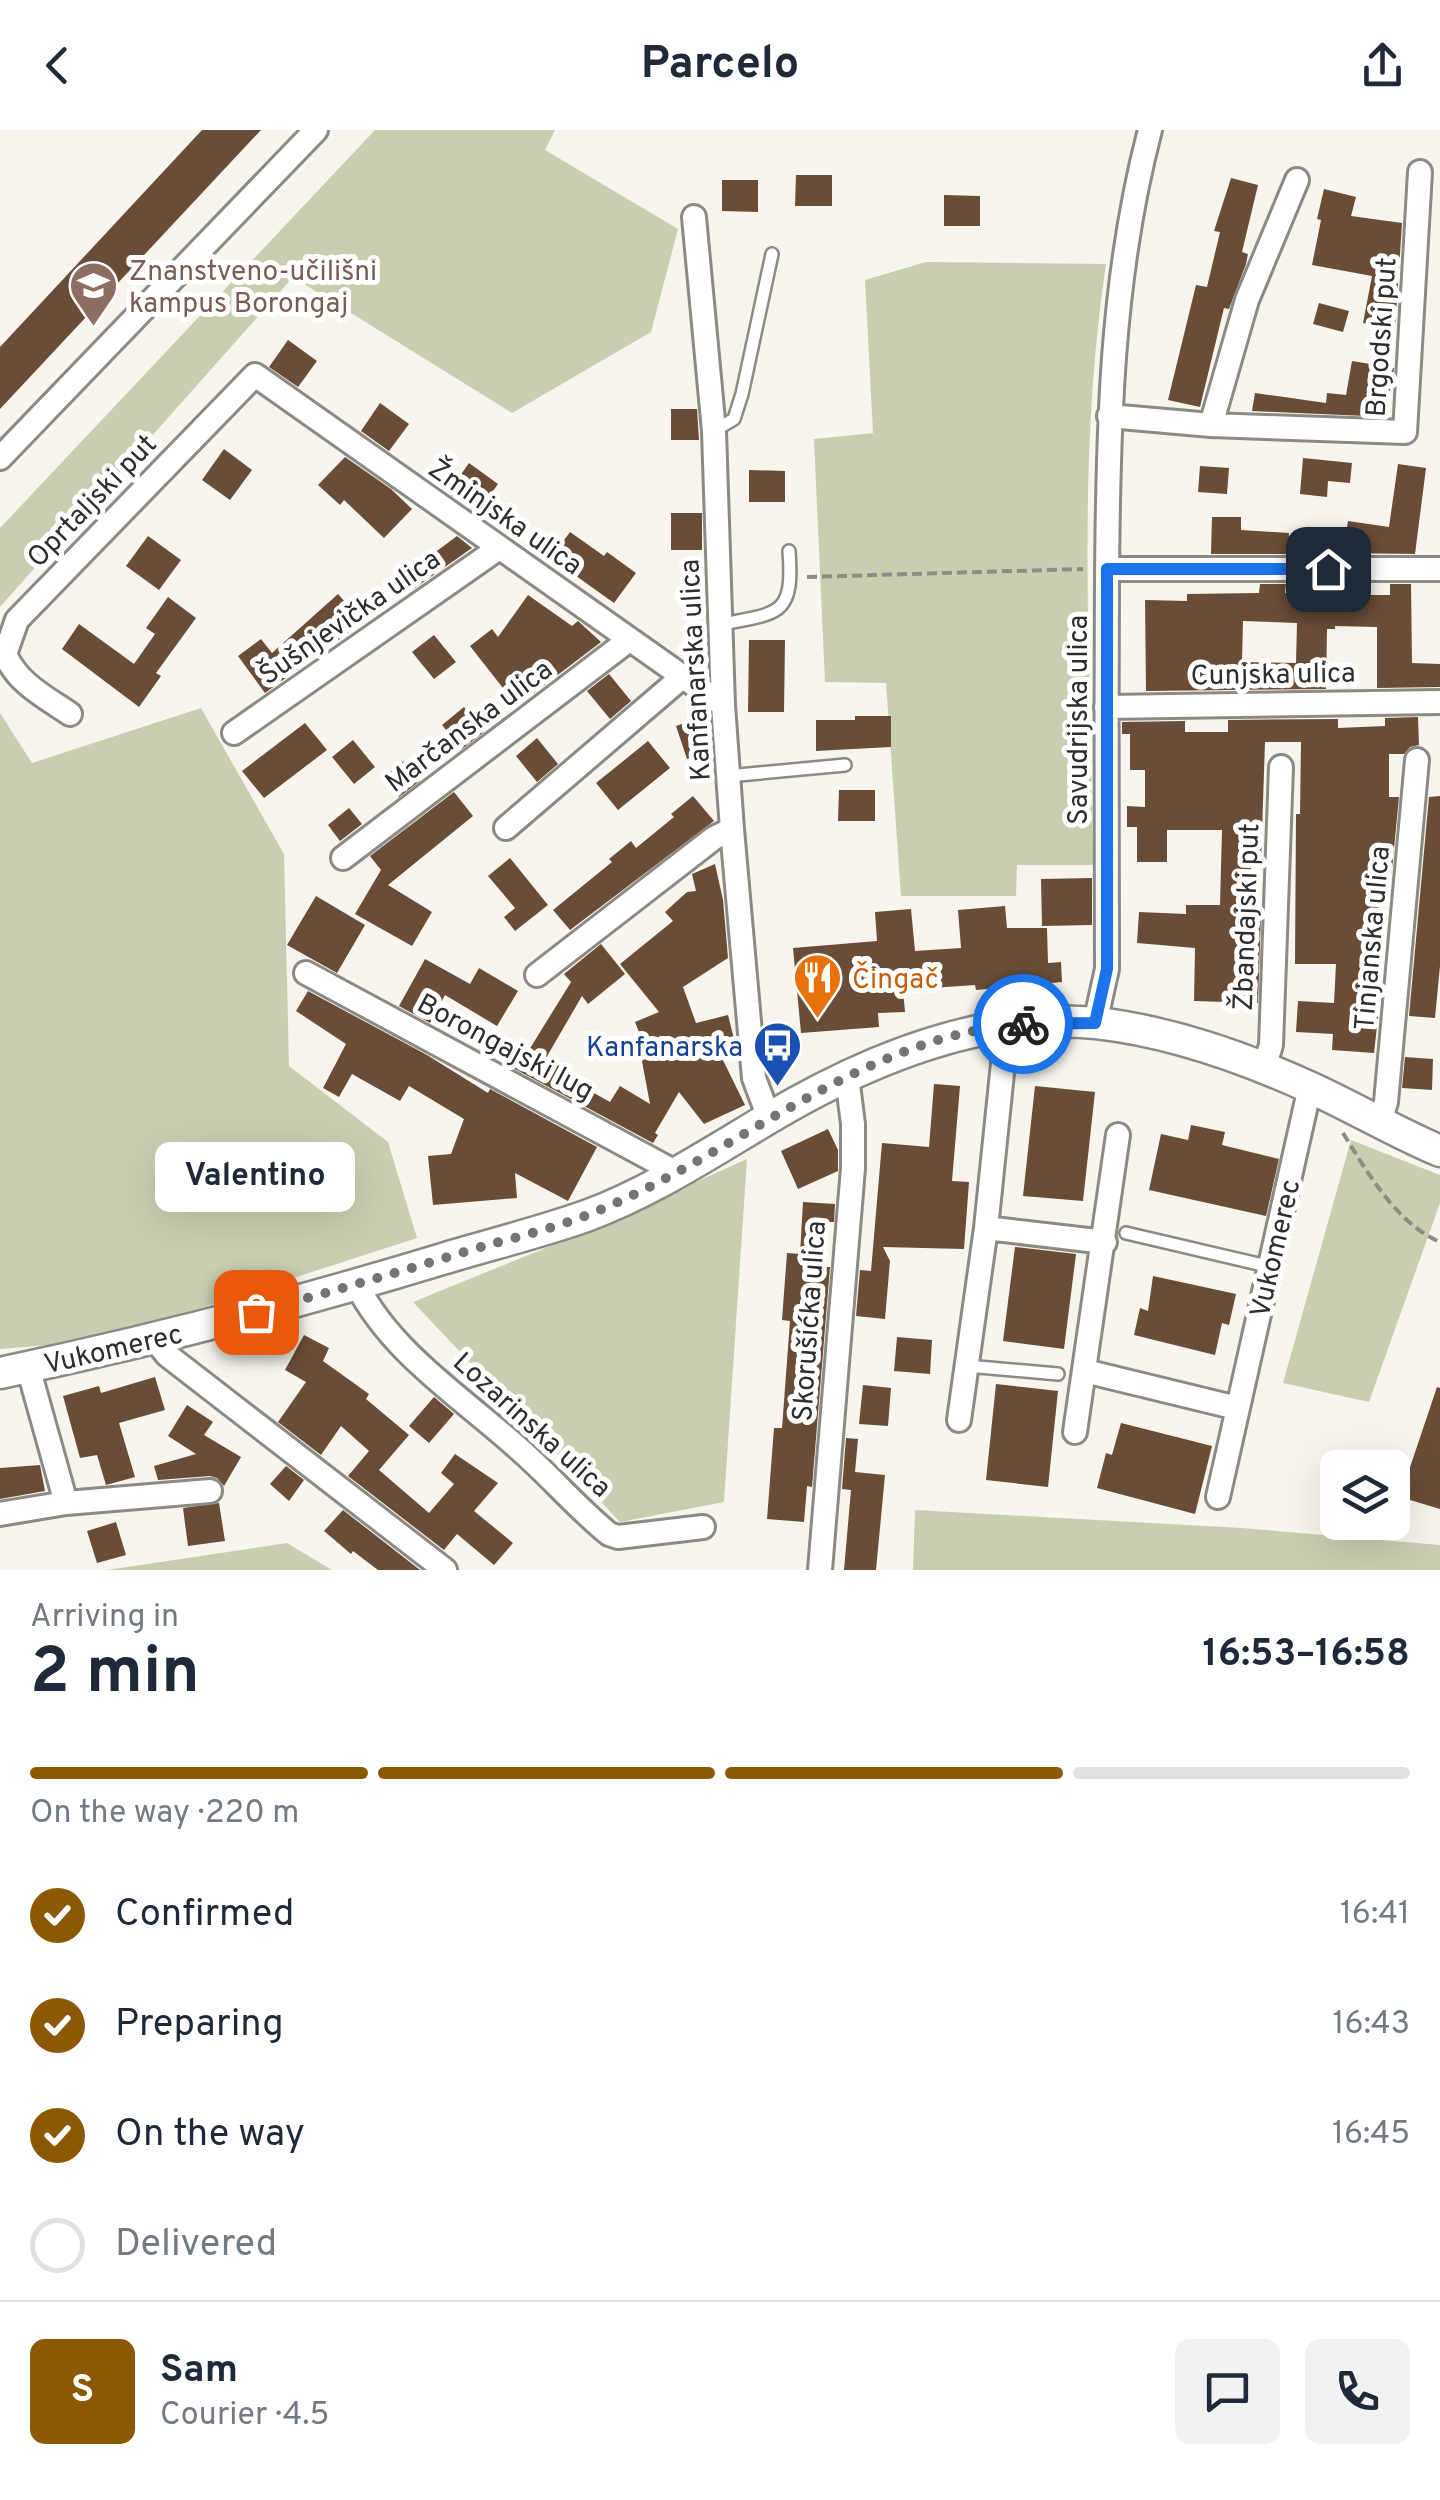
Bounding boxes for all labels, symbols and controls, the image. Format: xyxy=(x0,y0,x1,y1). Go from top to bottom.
text: Parcelo xyxy=(641,37,799,94)
icon: back xyxy=(30,38,85,93)
icon: share xyxy=(1355,38,1410,93)
place label: Znanstveno-učilišni kampus Borongaj xyxy=(129,255,377,323)
street label: Brgodski put xyxy=(1359,256,1407,418)
school or university icon: Znanstveno-učilišni kampus Borongaj xyxy=(68,260,120,328)
street label: Oprtaljski put xyxy=(21,428,166,576)
street label: Žminjska ulica xyxy=(420,450,589,585)
pin xyxy=(1286,527,1371,612)
street label: Šušnjevička ulica xyxy=(252,541,448,694)
icon: home xyxy=(1301,542,1356,597)
street label: Kanfanarska ulica xyxy=(673,558,721,782)
street label: Savudrijska ulica xyxy=(1062,615,1098,825)
street label: Marčanska ulica xyxy=(379,653,561,802)
street label: Cunjska ulica xyxy=(1190,657,1356,695)
street label: Žbandajski put xyxy=(1225,823,1269,1012)
street label: Tinjanska ulica xyxy=(1348,844,1400,1032)
restaurant icon: Čingač xyxy=(791,952,843,1020)
place label: Čingač xyxy=(852,961,939,999)
courier xyxy=(973,974,1073,1074)
street label: Borongajski lug xyxy=(410,987,599,1110)
icon: bike xyxy=(996,997,1051,1052)
bus stop icon: Kanfanarska xyxy=(752,1020,804,1088)
place label: Kanfanarska xyxy=(586,1031,743,1067)
callout: Valentino xyxy=(156,1142,356,1212)
text: Valentino xyxy=(184,1157,326,1197)
street label: Vukomerec xyxy=(1244,1176,1310,1321)
street label: Skorušićka ulica xyxy=(786,1220,836,1423)
pin xyxy=(214,1270,299,1355)
icon: bag xyxy=(229,1285,284,1340)
street label: Vukomerec xyxy=(41,1318,186,1384)
street label: Lozarinska ulica xyxy=(444,1346,618,1507)
map controls xyxy=(1320,1450,1410,1540)
button: layers xyxy=(1320,1450,1410,1540)
text: Arriving in xyxy=(30,1598,179,1638)
text: 16:53–16:58 xyxy=(1202,1631,1410,1680)
text: 2 min xyxy=(30,1634,200,1716)
text: On the way · 220 m xyxy=(30,1794,299,1834)
icon: check xyxy=(30,1888,85,1943)
text: Confirmed xyxy=(115,1891,294,1940)
text: 16:41 xyxy=(1340,1895,1410,1935)
icon: check xyxy=(30,1998,85,2053)
text: Preparing xyxy=(115,2001,284,2050)
text: 16:43 xyxy=(1333,2005,1410,2045)
icon: check xyxy=(30,2108,85,2163)
text: On the way xyxy=(115,2111,305,2160)
text: 16:45 xyxy=(1332,2115,1410,2155)
text: Delivered xyxy=(115,2221,277,2270)
button: chat xyxy=(1175,2339,1280,2444)
button: phone xyxy=(1305,2339,1410,2444)
text: Sam xyxy=(160,2347,238,2396)
text: S xyxy=(71,2367,94,2416)
text: Courier · 4.5 xyxy=(160,2396,329,2436)

